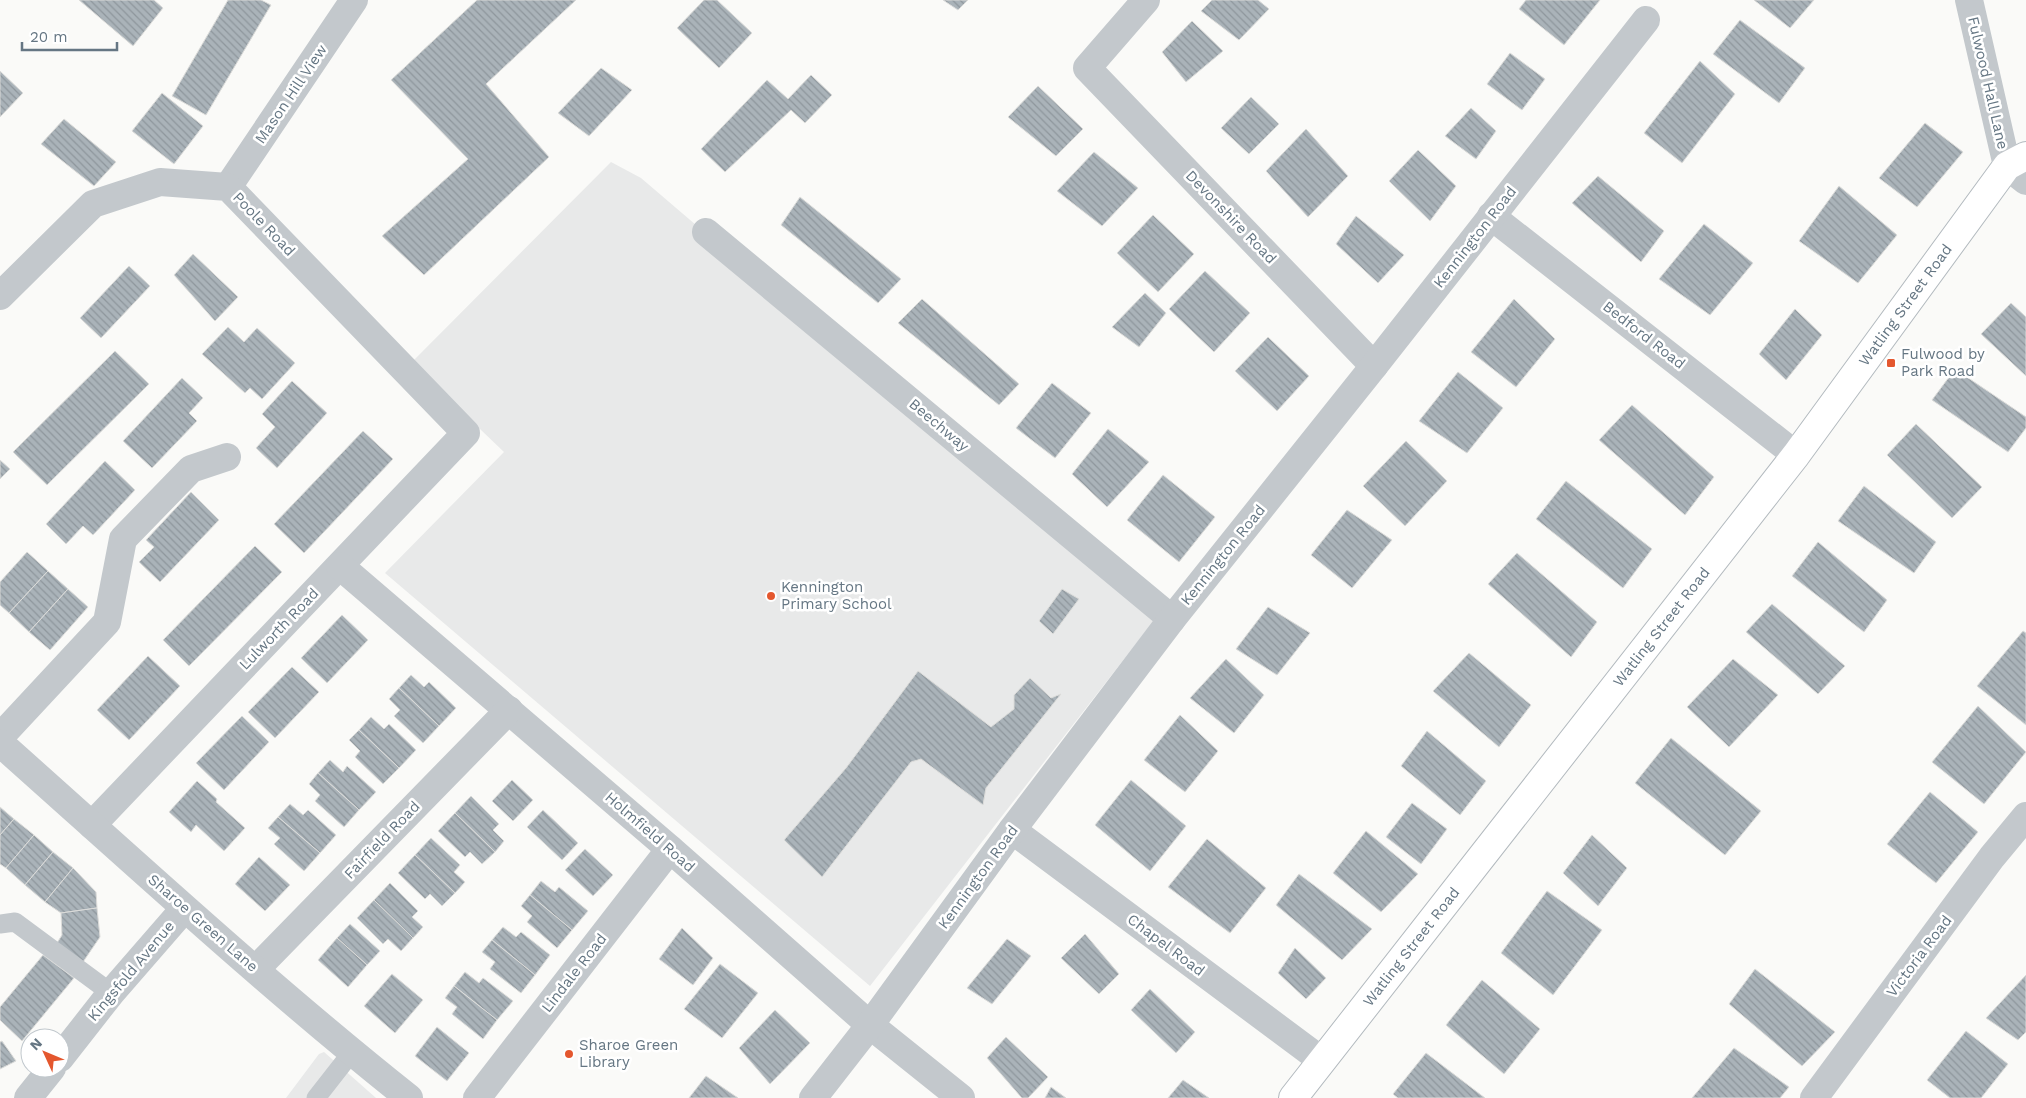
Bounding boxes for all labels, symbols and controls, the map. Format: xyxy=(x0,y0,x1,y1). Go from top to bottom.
street label: Fulwood Hall Lane xyxy=(1964,15,2012,151)
scale bar xyxy=(22,20,118,52)
text: 20 m xyxy=(30,28,68,46)
street label: Mason Hill View xyxy=(251,41,331,147)
street label: Devonshire Road xyxy=(1182,167,1280,267)
street label: Kennington Road xyxy=(1430,183,1520,291)
street label: Poole Road xyxy=(229,188,299,260)
street label: Watling Street Road xyxy=(1855,241,1956,369)
street label: Bedford Road xyxy=(1599,297,1689,373)
place label: Fulwood by Park Road xyxy=(1901,345,1985,380)
marker: Fulwood by Park Road xyxy=(1885,357,1897,369)
street label: Beechway xyxy=(905,395,973,455)
street label: Kennington Road xyxy=(1177,501,1269,609)
street label: Watling Street Road xyxy=(1609,564,1714,690)
place label: Kennington Primary School xyxy=(781,578,892,613)
street label: Lulworth Road xyxy=(235,584,323,674)
marker: Kennington Primary School xyxy=(765,590,777,602)
street label: Holmfield Road xyxy=(601,788,699,876)
street label: Fairfield Road xyxy=(340,797,424,883)
street label: Kennington Road xyxy=(934,822,1022,932)
street label: Sharoe Green Lane xyxy=(144,870,262,976)
street label: Watling Street Road xyxy=(1359,884,1463,1010)
street label: Chapel Road xyxy=(1124,910,1208,980)
street label: Victoria Road xyxy=(1883,912,1955,1000)
street label: Kingsfold Avenue xyxy=(84,917,178,1025)
street label: Lindale Road xyxy=(538,930,610,1016)
north arrow xyxy=(20,1028,70,1078)
text: N xyxy=(26,1035,45,1053)
place label: Sharoe Green Library xyxy=(579,1036,678,1071)
marker: Sharoe Green Library xyxy=(563,1048,575,1060)

